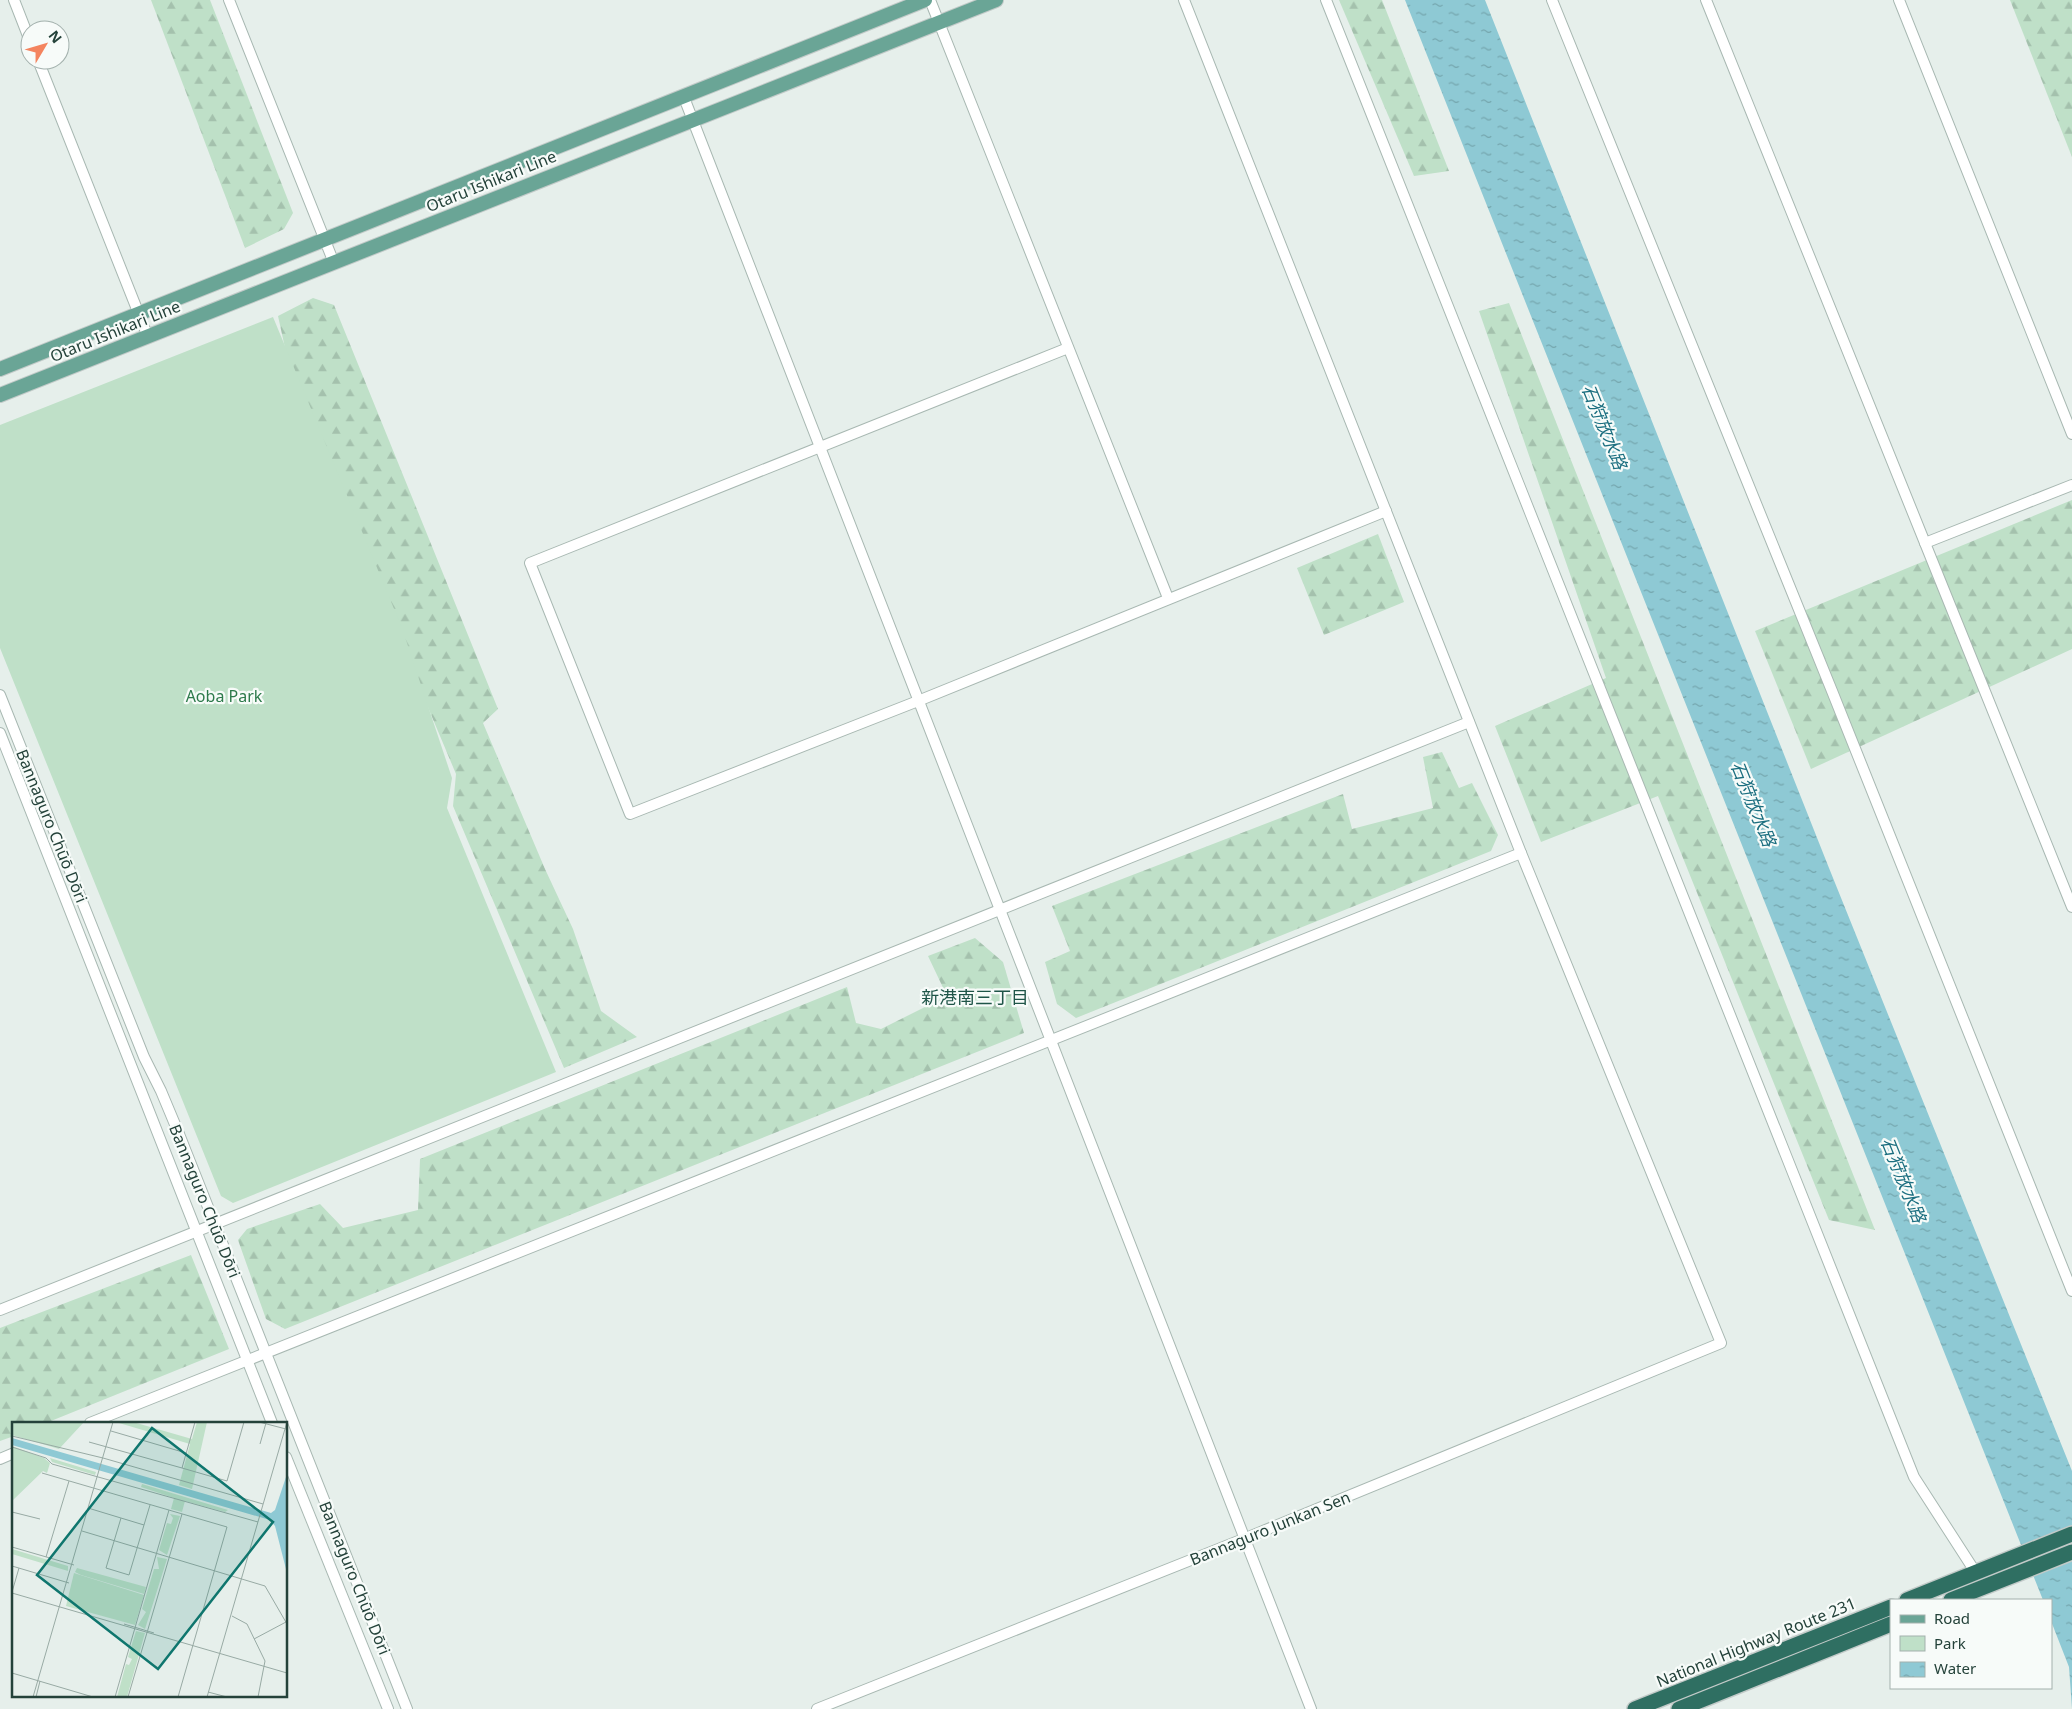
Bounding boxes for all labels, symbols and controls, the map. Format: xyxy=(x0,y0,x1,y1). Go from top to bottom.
north arrow xyxy=(20,20,70,70)
text: N xyxy=(45,26,67,47)
street label: Otaru Ishikari Line xyxy=(423,145,559,217)
street label: Otaru Ishikari Line xyxy=(47,295,183,367)
water label: 石狩放水路 xyxy=(1577,380,1634,475)
park label: Aoba Park xyxy=(186,685,263,707)
street label: Bannaguro Chūō Dōri xyxy=(11,746,93,906)
water label: 石狩放水路 xyxy=(1726,757,1783,852)
district label: 新港南三丁目 xyxy=(921,985,1029,1009)
street label: Bannaguro Chūō Dōri xyxy=(164,1121,246,1281)
water label: 石狩放水路 xyxy=(1876,1133,1933,1228)
inset map xyxy=(12,1422,288,1696)
street label: Bannaguro Junkan Sen xyxy=(1186,1486,1354,1570)
street label: Bannaguro Chūō Dōri xyxy=(314,1498,396,1658)
street label: National Highway Route 231 xyxy=(1653,1592,1859,1692)
legend xyxy=(1890,1599,2052,1689)
text: Road xyxy=(1934,1608,1970,1628)
text: Park xyxy=(1934,1633,1966,1653)
text: Water xyxy=(1934,1658,1976,1678)

